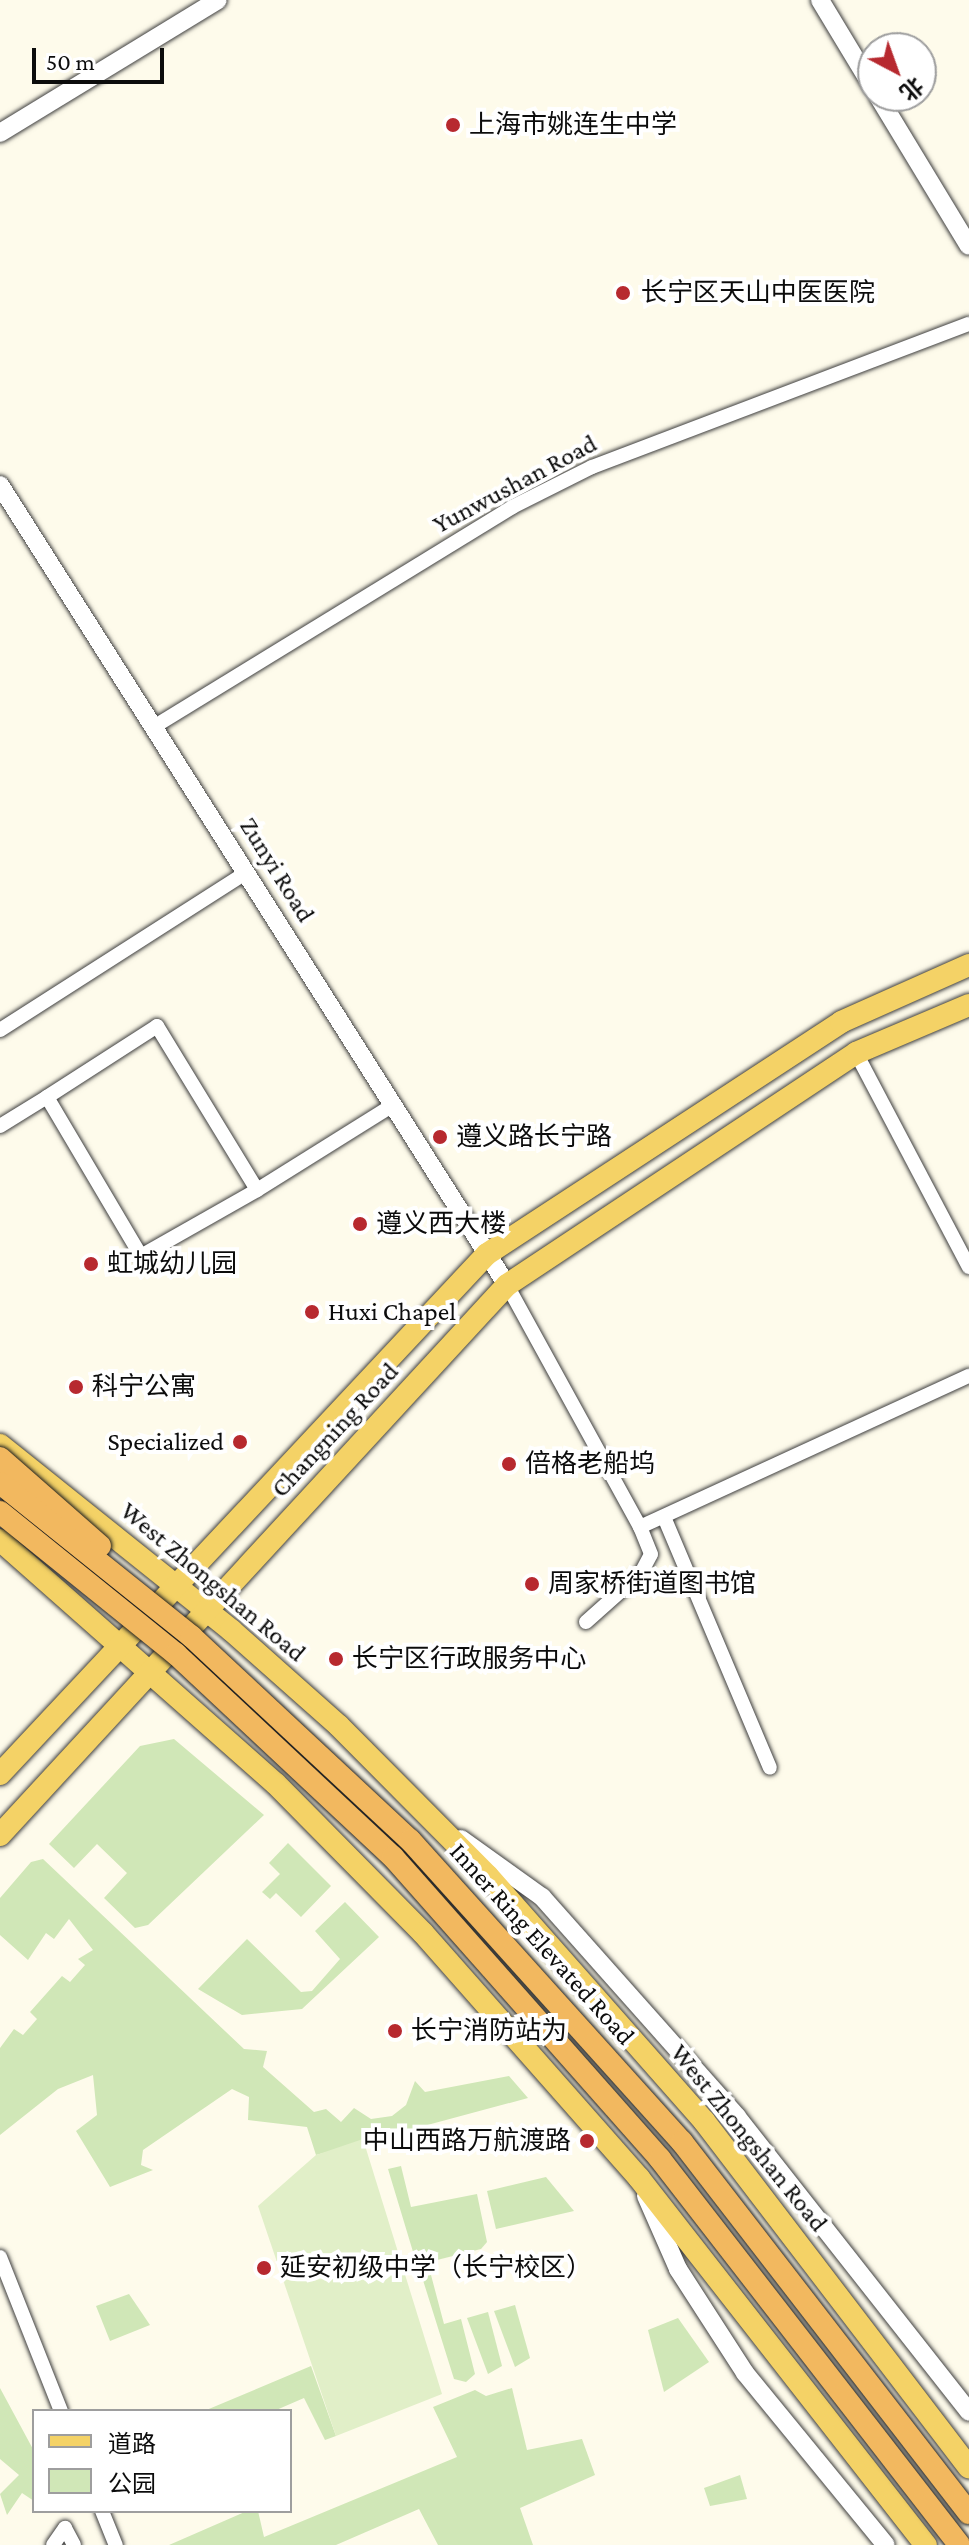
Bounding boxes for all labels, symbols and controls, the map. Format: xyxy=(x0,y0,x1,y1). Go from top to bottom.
scale bar xyxy=(36,32,168,82)
north arrow xyxy=(857,32,937,112)
text: 50 m xyxy=(46,48,95,75)
text: 北 xyxy=(895,72,928,106)
place label: 上海市姚连生中学 xyxy=(469,109,677,141)
marker: 上海市姚连生中学 xyxy=(444,116,462,134)
place label: 长宁区天山中医医院 xyxy=(641,277,875,309)
marker: 长宁区天山中医医院 xyxy=(612,282,634,304)
street label: Yunwushan Road xyxy=(428,428,602,540)
street label: Zunyi Road xyxy=(233,812,321,928)
place label: 遵义路长宁路 xyxy=(456,1121,612,1153)
marker: 遵义路长宁路 xyxy=(431,1128,449,1146)
place label: 遵义西大楼 xyxy=(376,1208,506,1240)
marker: 遵义西大楼 xyxy=(351,1215,369,1233)
place label: 虹城幼儿园 xyxy=(107,1248,237,1280)
marker: 虹城幼儿园 xyxy=(82,1255,100,1273)
place label: Huxi Chapel xyxy=(328,1296,456,1328)
marker: Huxi Chapel xyxy=(303,1303,321,1321)
street label: Changning Road xyxy=(265,1356,405,1504)
place label: 科宁公寓 xyxy=(92,1371,196,1403)
marker: 科宁公寓 xyxy=(67,1378,85,1396)
place label: Specialized xyxy=(107,1426,224,1458)
marker: Specialized xyxy=(231,1433,249,1451)
place label: 倍格老船坞 xyxy=(525,1448,655,1480)
marker: 倍格老船坞 xyxy=(500,1455,518,1473)
street label: West Zhongshan Road xyxy=(114,1495,312,1669)
place label: 周家桥街道图书馆 xyxy=(548,1568,756,1600)
marker: 周家桥街道图书馆 xyxy=(523,1575,541,1593)
place label: 长宁区行政服务中心 xyxy=(352,1643,586,1675)
marker: 长宁区行政服务中心 xyxy=(327,1650,345,1668)
street label: Inner Ring Elevated Road xyxy=(443,1836,641,2052)
place label: 长宁消防站为 xyxy=(411,2015,567,2047)
marker: 长宁消防站为 xyxy=(386,2022,404,2040)
street label: West Zhongshan Road xyxy=(664,2038,834,2238)
place label: 中山西路万航渡路 xyxy=(363,2125,571,2157)
marker: 中山西路万航渡路 xyxy=(578,2132,596,2150)
place label: 延安初级中学（长宁校区） xyxy=(280,2252,592,2284)
marker: 延安初级中学（长宁校区） xyxy=(255,2259,273,2277)
legend xyxy=(32,2409,292,2513)
text: 道路 xyxy=(108,2430,156,2457)
text: 公园 xyxy=(108,2470,156,2497)

